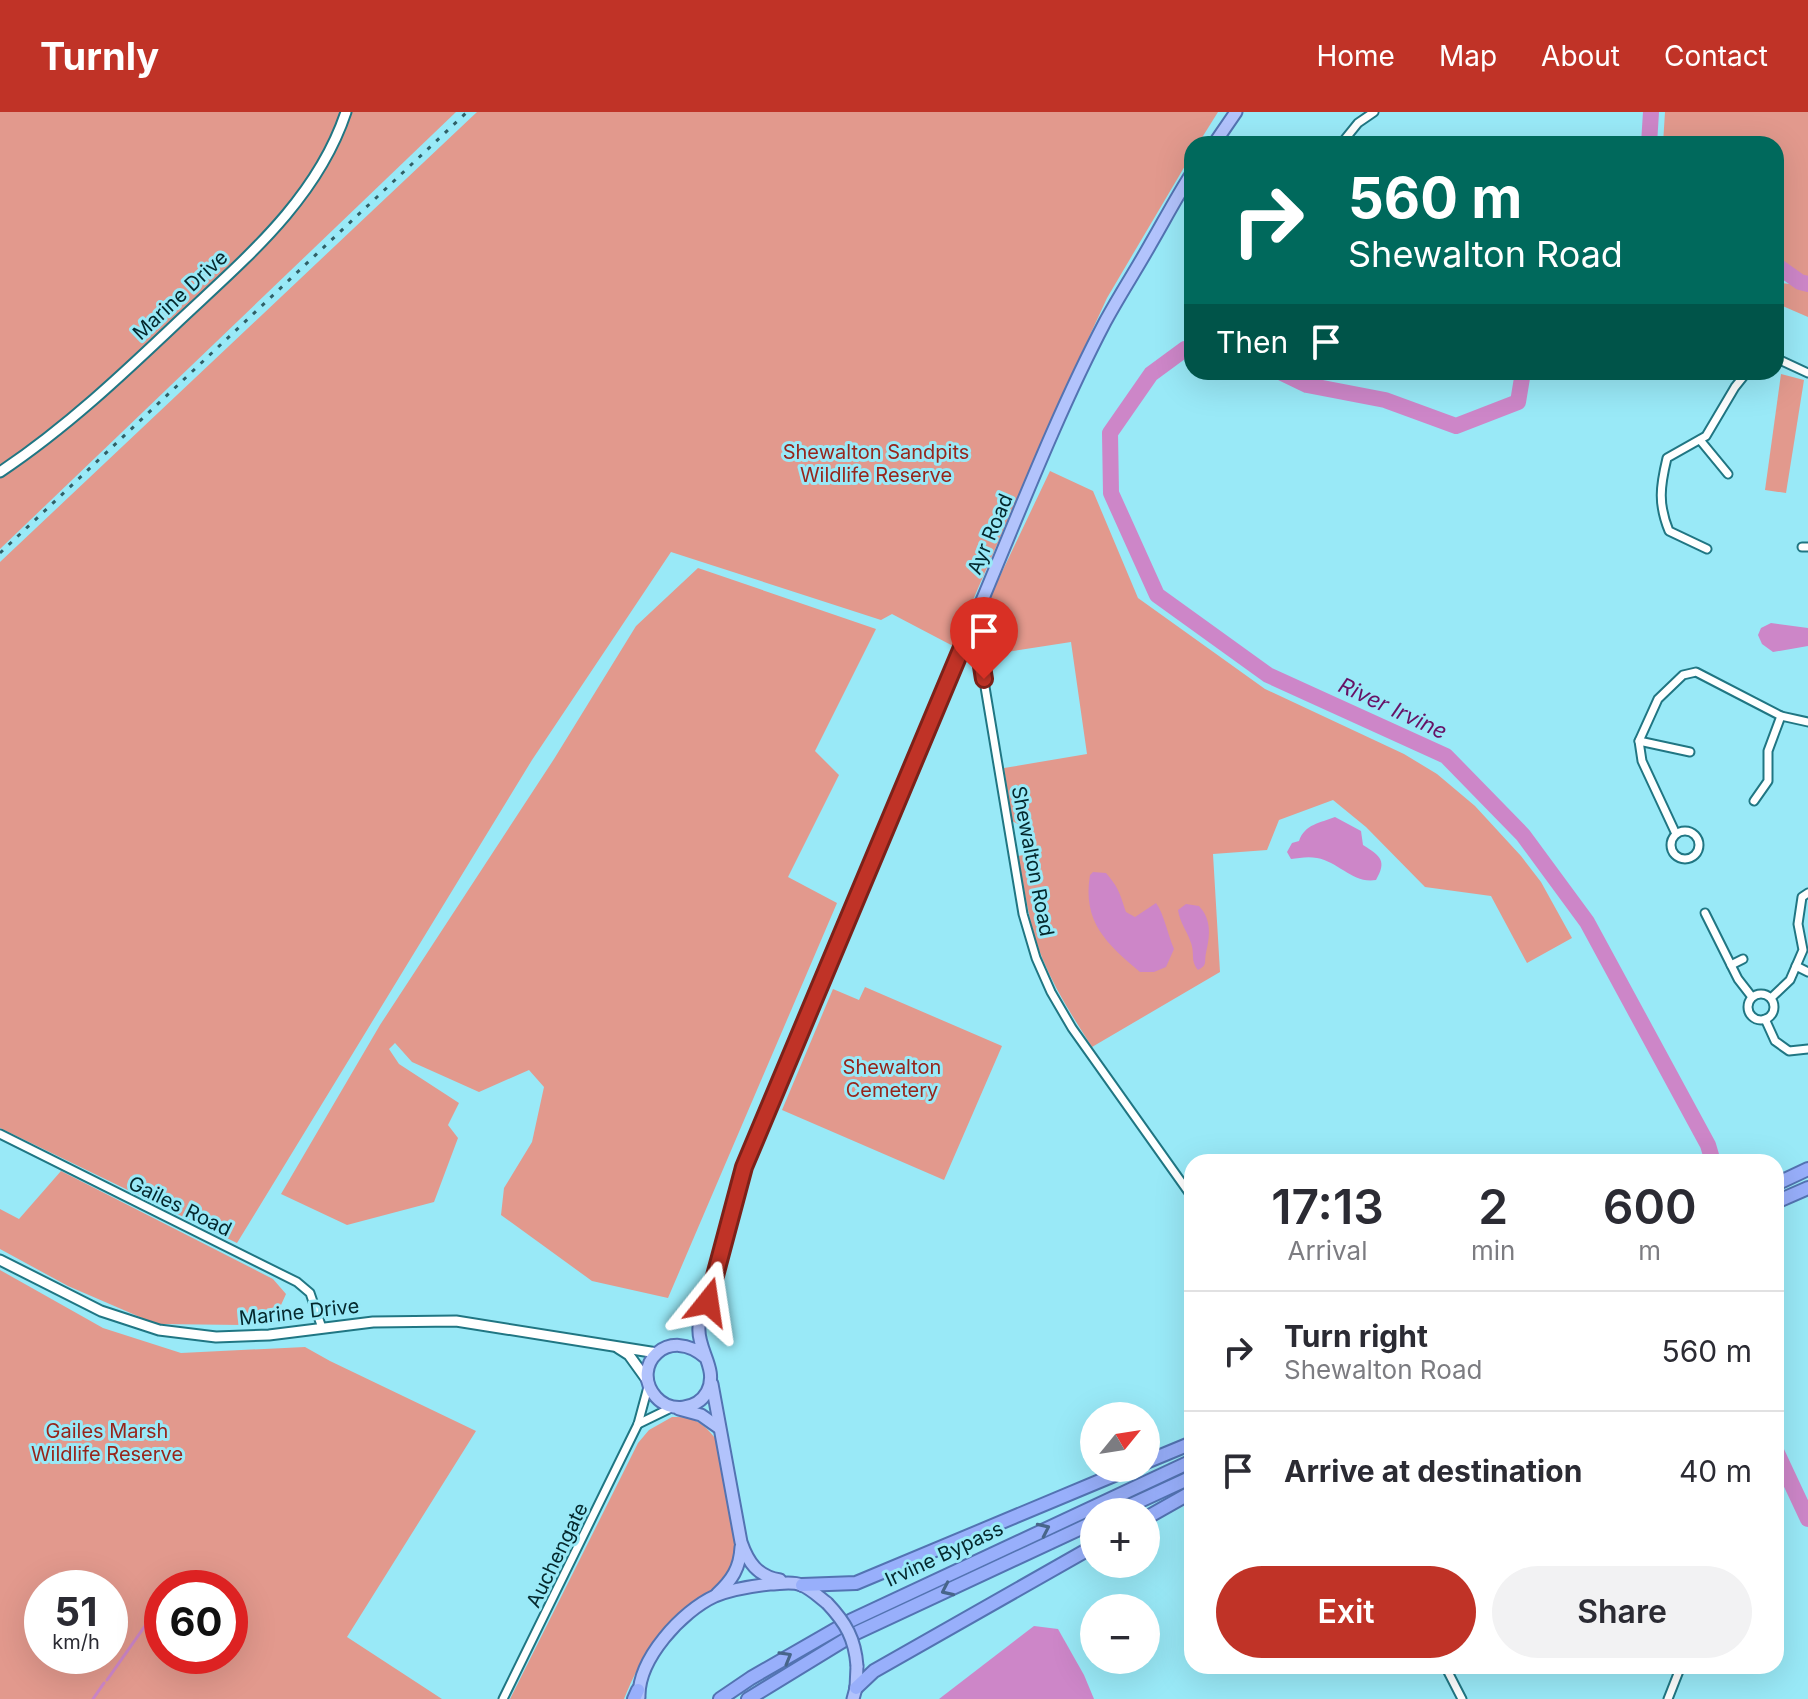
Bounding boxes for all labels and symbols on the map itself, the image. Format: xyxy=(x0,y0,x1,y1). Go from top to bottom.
street label: Marine Drive xyxy=(128,245,232,345)
park label: Shewalton Sandpits Wildlife Reserve xyxy=(783,440,969,487)
street label: Ayr Road xyxy=(962,490,1018,578)
pin xyxy=(950,597,1018,679)
water label: River Irvine xyxy=(1335,672,1451,744)
street label: Shewalton Road xyxy=(1007,784,1059,938)
park label: Shewalton Cemetery xyxy=(843,1055,941,1102)
street label: Gailes Road xyxy=(124,1171,236,1241)
position arrow xyxy=(666,1260,750,1344)
street label: Marine Drive xyxy=(238,1294,360,1330)
north arrow xyxy=(1080,1402,1160,1482)
park label: Gailes Marsh Wildlife Reserve xyxy=(31,1419,183,1466)
street label: Auchengate xyxy=(521,1499,593,1611)
street label: Irvine Bypass xyxy=(881,1516,1007,1592)
one-way arrow xyxy=(1036,1523,1050,1539)
speed limit sign: 60 xyxy=(144,1570,248,1674)
one-way arrow xyxy=(940,1580,955,1596)
one-way arrow xyxy=(778,1652,793,1667)

